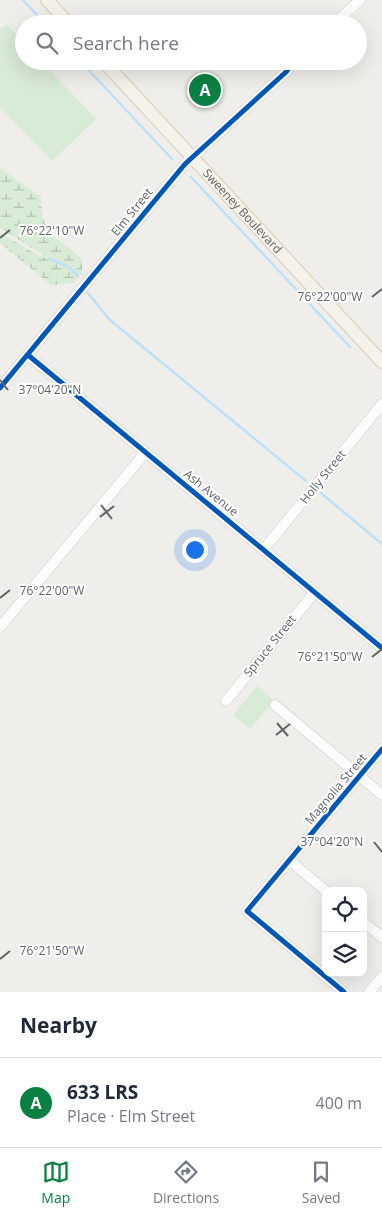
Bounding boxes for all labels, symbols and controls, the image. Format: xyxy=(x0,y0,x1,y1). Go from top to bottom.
search box xyxy=(15,15,367,70)
icon: search xyxy=(33,29,61,57)
text: Search here xyxy=(73,30,179,56)
pin: A xyxy=(189,71,221,109)
street label: Sweeney Boulevard xyxy=(199,165,286,257)
street label: Elm Street xyxy=(107,184,156,239)
text: 76°22'10"W xyxy=(20,222,84,239)
text: 76°22'00"W xyxy=(298,288,362,305)
text: 37°04'20"N xyxy=(19,381,81,398)
street label: Holly Street xyxy=(296,446,350,507)
street label: Ash Avenue xyxy=(180,465,242,520)
your location xyxy=(182,537,208,563)
text: 76°22'00"W xyxy=(20,582,84,599)
street label: Spruce Street xyxy=(239,611,300,680)
text: 76°21'50"W xyxy=(298,648,362,665)
street label: Magnolia Street xyxy=(301,750,370,828)
text: 37°04'20"N xyxy=(301,833,363,850)
map controls xyxy=(322,887,367,977)
button: locate xyxy=(322,887,367,932)
button: layers xyxy=(322,932,367,977)
text: 76°21'50"W xyxy=(20,942,84,959)
text: Nearby xyxy=(20,1011,97,1039)
text: 633 LRS xyxy=(67,1079,138,1105)
text: A xyxy=(30,1092,42,1114)
text: 400 m xyxy=(316,1092,362,1114)
text: Place · Elm Street xyxy=(67,1105,195,1127)
tab: Map xyxy=(41,1158,70,1207)
tab: Directions xyxy=(153,1158,219,1207)
tab: Saved xyxy=(302,1158,341,1207)

